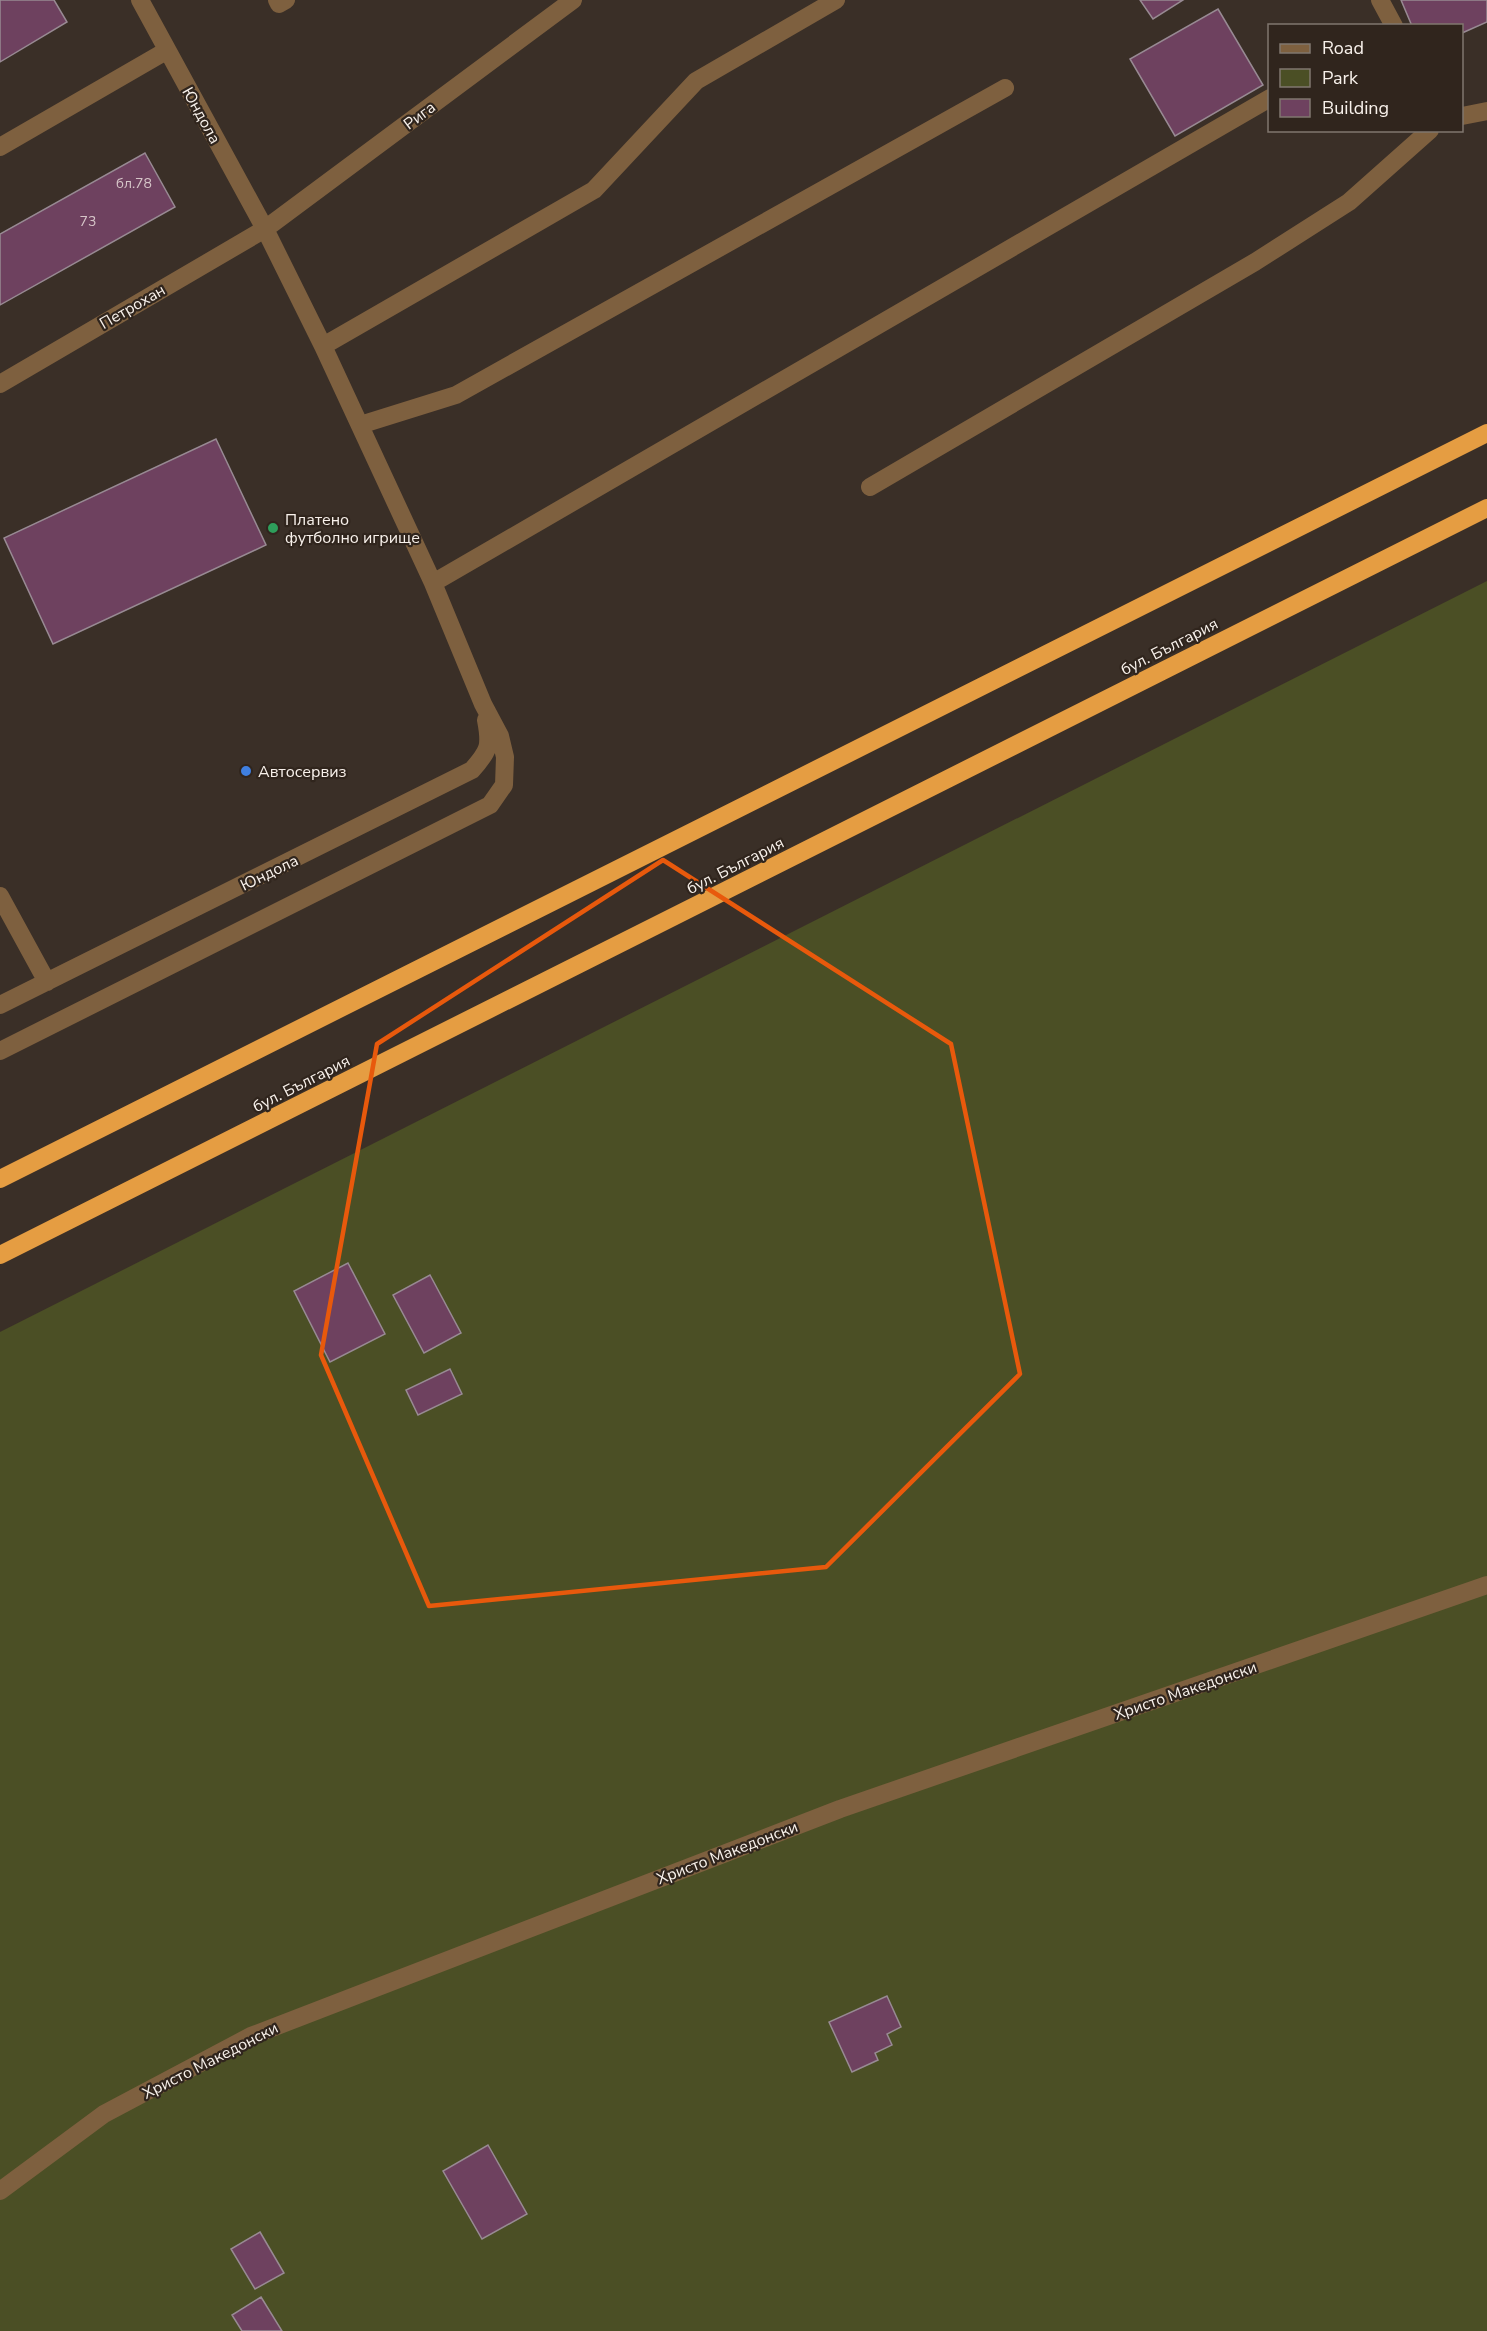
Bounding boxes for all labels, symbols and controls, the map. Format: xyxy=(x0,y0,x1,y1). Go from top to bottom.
legend xyxy=(1268,24,1463,132)
text: Road xyxy=(1322,36,1364,60)
text: Park xyxy=(1322,66,1359,90)
street label: Юндола xyxy=(177,83,226,148)
text: Building xyxy=(1322,96,1389,120)
street label: Рига xyxy=(399,97,440,135)
house number: бл.78 xyxy=(116,174,152,193)
house number: 73 xyxy=(80,212,96,231)
street label: Петрохан xyxy=(95,279,170,335)
place label: Платено футболно игрище xyxy=(285,509,420,549)
marker: Платено футболно игрище xyxy=(266,521,280,535)
street label: бул. България xyxy=(1117,613,1222,681)
place label: Автосервиз xyxy=(258,761,347,783)
marker: Автосервиз xyxy=(239,764,253,778)
street label: бул. България xyxy=(683,832,788,900)
street label: Юндола xyxy=(237,849,302,896)
street label: бул. България xyxy=(249,1050,354,1118)
street label: Христо Македонски xyxy=(1111,1656,1260,1726)
street label: Христо Македонски xyxy=(654,1816,801,1890)
street label: Христо Македонски xyxy=(139,2017,282,2105)

